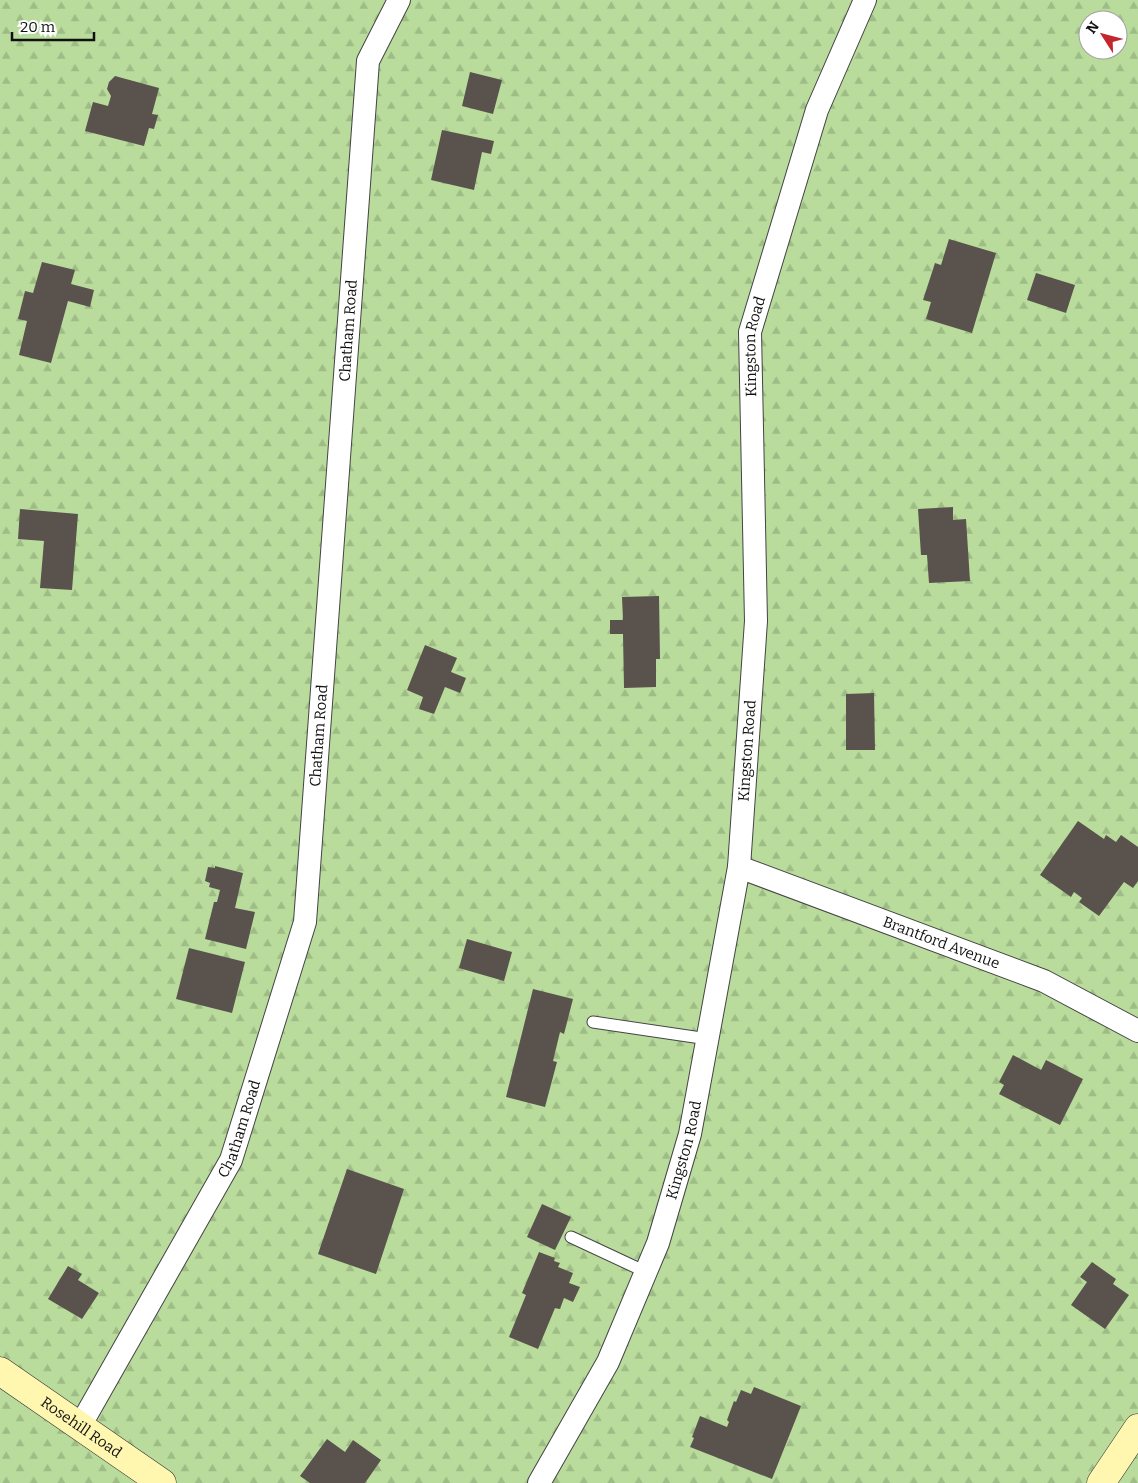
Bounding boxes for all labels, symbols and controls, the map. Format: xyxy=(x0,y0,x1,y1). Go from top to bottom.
scale bar xyxy=(12,10,95,42)
north arrow xyxy=(1078,10,1128,60)
text: 20 m xyxy=(20,18,56,36)
text: N xyxy=(1083,18,1103,37)
street label: Chatham Road xyxy=(336,279,361,382)
street label: Kingston Road xyxy=(741,294,769,397)
street label: Chatham Road xyxy=(306,684,331,787)
street label: Kingston Road xyxy=(735,699,760,802)
street label: Brantford Avenue xyxy=(880,913,1002,973)
street label: Chatham Road xyxy=(214,1078,264,1181)
street label: Kingston Road xyxy=(662,1099,705,1202)
street label: Rosehill Road xyxy=(37,1393,125,1462)

